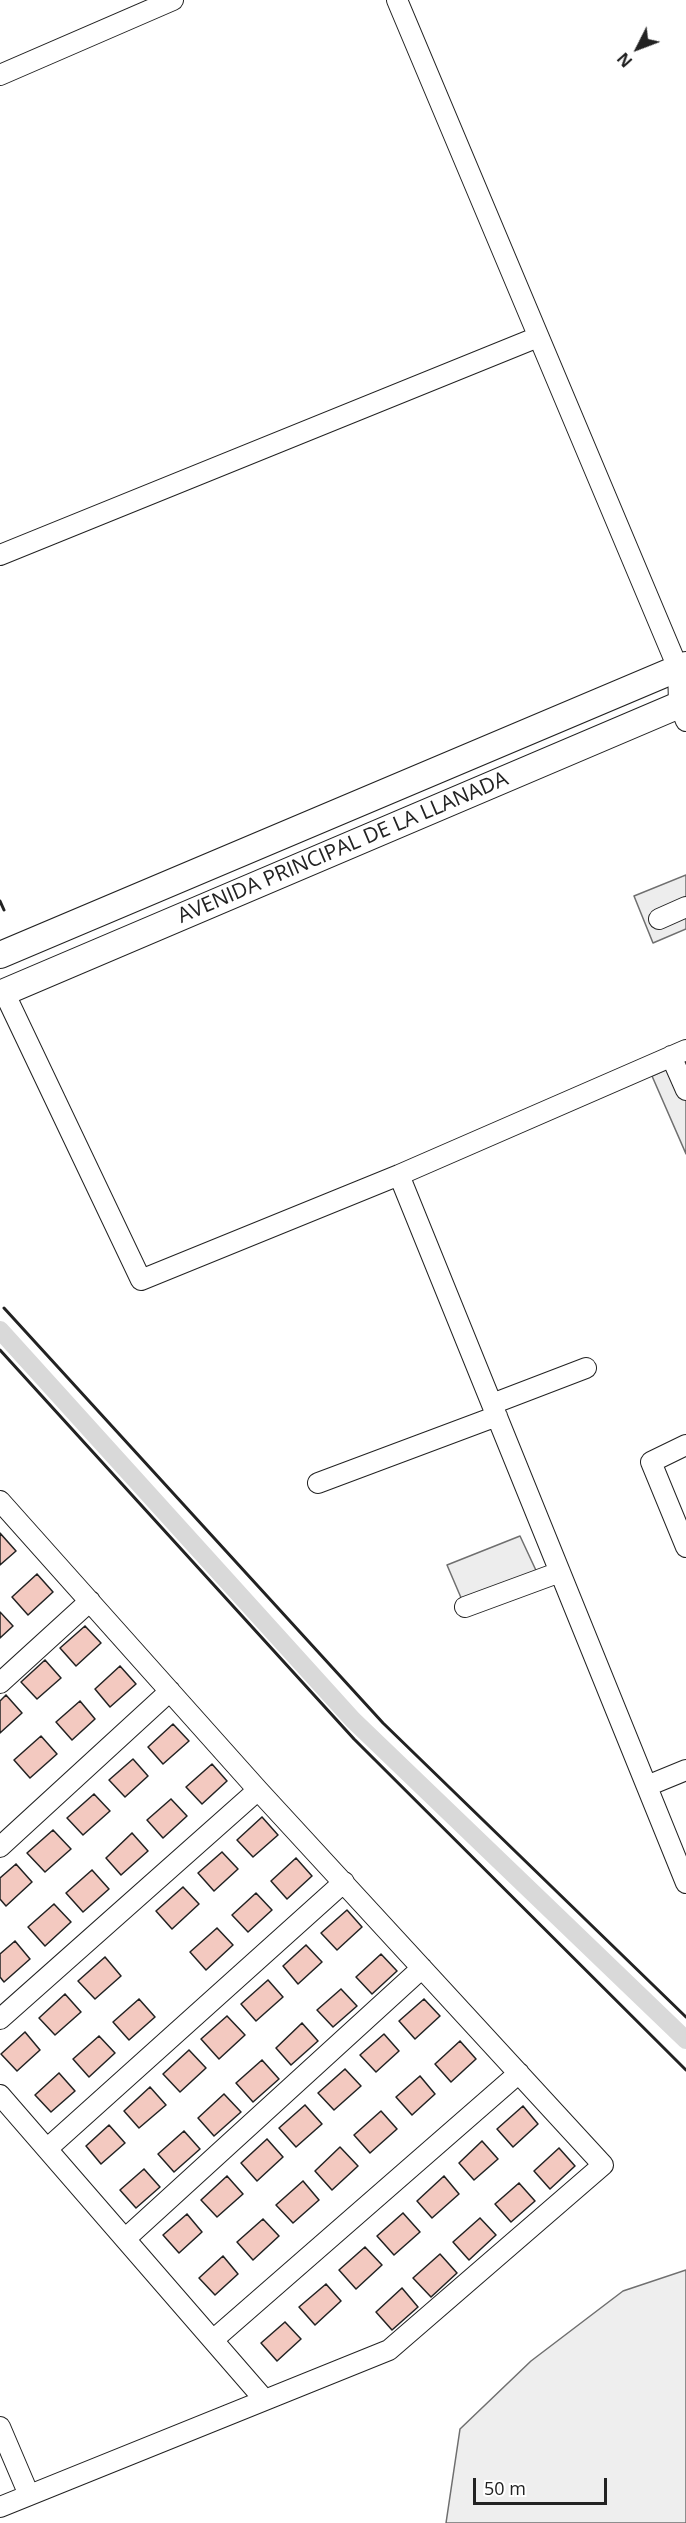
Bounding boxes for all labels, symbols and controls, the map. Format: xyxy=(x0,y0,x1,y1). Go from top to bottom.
north arrow xyxy=(608,18,668,78)
text: N xyxy=(612,48,637,72)
street label: AVENIDA PRINCIPAL DE LA LLANADA xyxy=(174,767,512,929)
scale bar xyxy=(476,2466,610,2504)
text: 50 m xyxy=(484,2476,526,2500)

